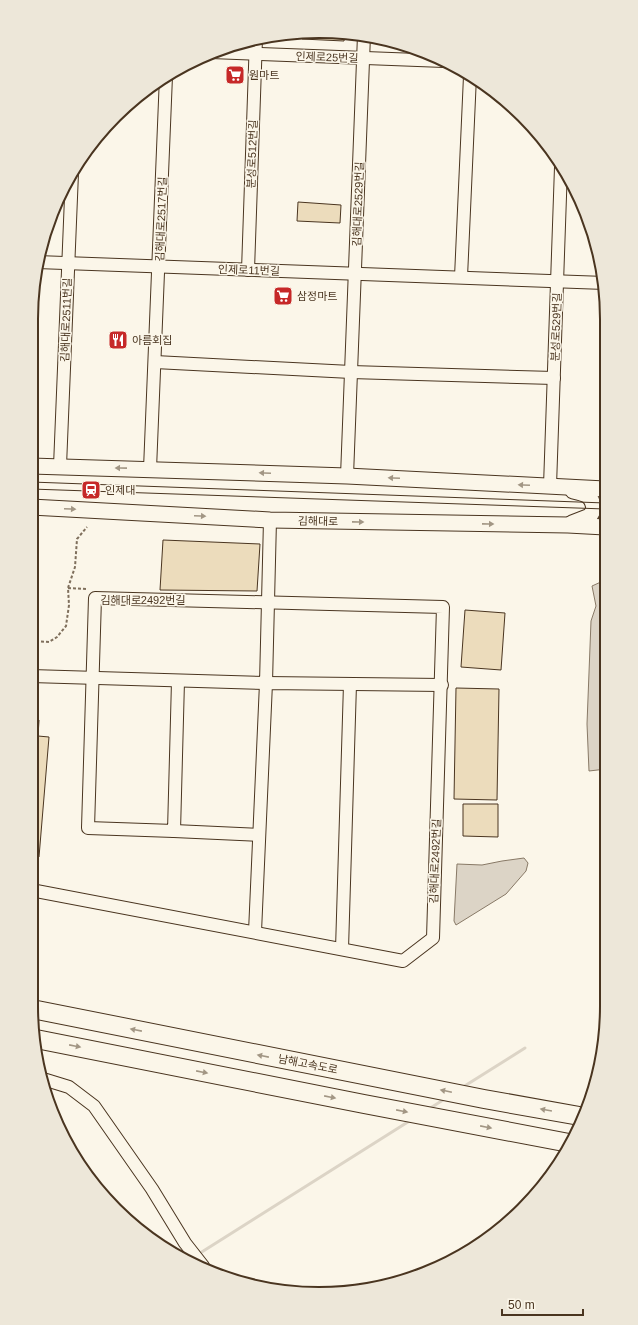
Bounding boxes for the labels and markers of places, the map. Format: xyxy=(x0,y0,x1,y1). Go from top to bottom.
supermarket icon: 원마트 xyxy=(224,64,246,86)
place label: 원마트 xyxy=(249,69,279,81)
supermarket icon: 삼정마트 xyxy=(272,285,294,307)
place label: 삼정마트 xyxy=(297,290,337,302)
restaurant icon: 아름회집 xyxy=(107,329,129,351)
place label: 아름회집 xyxy=(132,334,172,346)
station icon: 인제대 xyxy=(80,479,102,501)
place label: 인제대 xyxy=(105,484,135,496)

